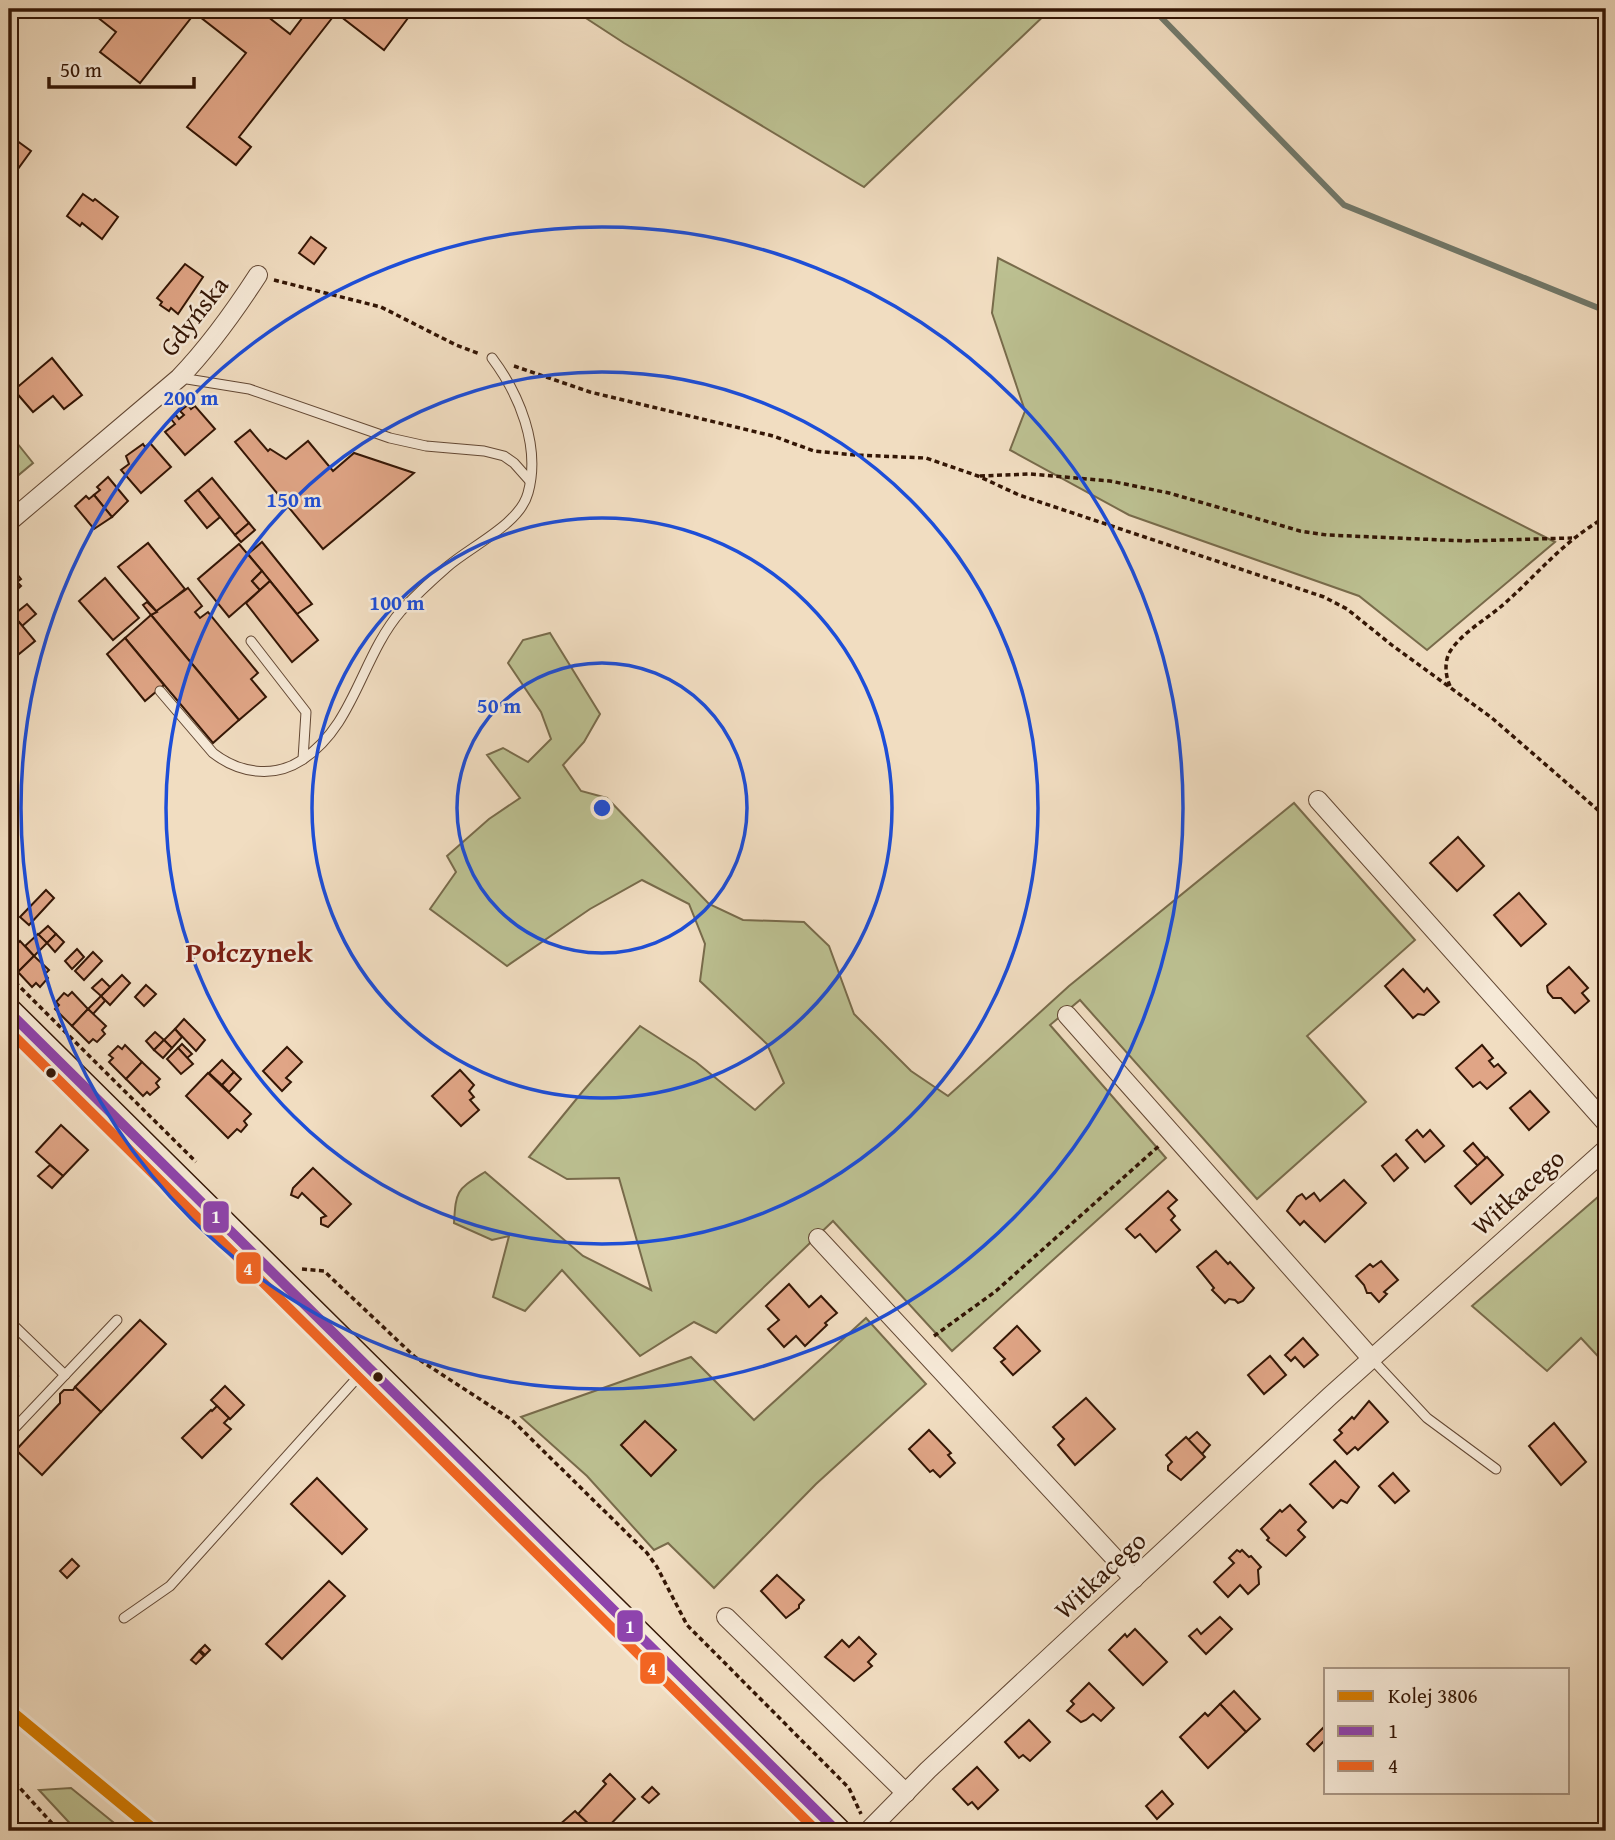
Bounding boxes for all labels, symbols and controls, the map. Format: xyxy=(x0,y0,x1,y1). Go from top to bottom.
scale bar xyxy=(49,46,194,90)
text: 50 m xyxy=(60,54,102,85)
street label: Gdyńska xyxy=(150,267,238,364)
text: 200 m xyxy=(163,382,219,413)
text: 150 m xyxy=(266,484,322,515)
text: 100 m xyxy=(369,587,425,618)
text: 50 m xyxy=(477,690,521,721)
centre of rings xyxy=(590,796,614,820)
district label: Połczynek xyxy=(185,931,314,972)
unlabelled marker xyxy=(44,1066,58,1080)
street label: Witkacego xyxy=(1462,1139,1573,1244)
line badge: 1 xyxy=(202,1200,230,1234)
text: 1 xyxy=(211,1202,221,1230)
line badge: 4 xyxy=(235,1251,262,1285)
text: 4 xyxy=(243,1254,253,1282)
unlabelled marker xyxy=(371,1370,385,1384)
street label: Witkacego xyxy=(1045,1521,1155,1628)
line badge: 1 xyxy=(616,1609,644,1643)
text: 1 xyxy=(625,1612,635,1640)
line badge: 4 xyxy=(639,1651,666,1685)
text: 4 xyxy=(647,1654,657,1682)
legend xyxy=(1324,1668,1570,1794)
text: Kolej 3806 xyxy=(1388,1680,1478,1711)
text: 1 xyxy=(1388,1715,1398,1746)
text: 4 xyxy=(1388,1750,1398,1781)

